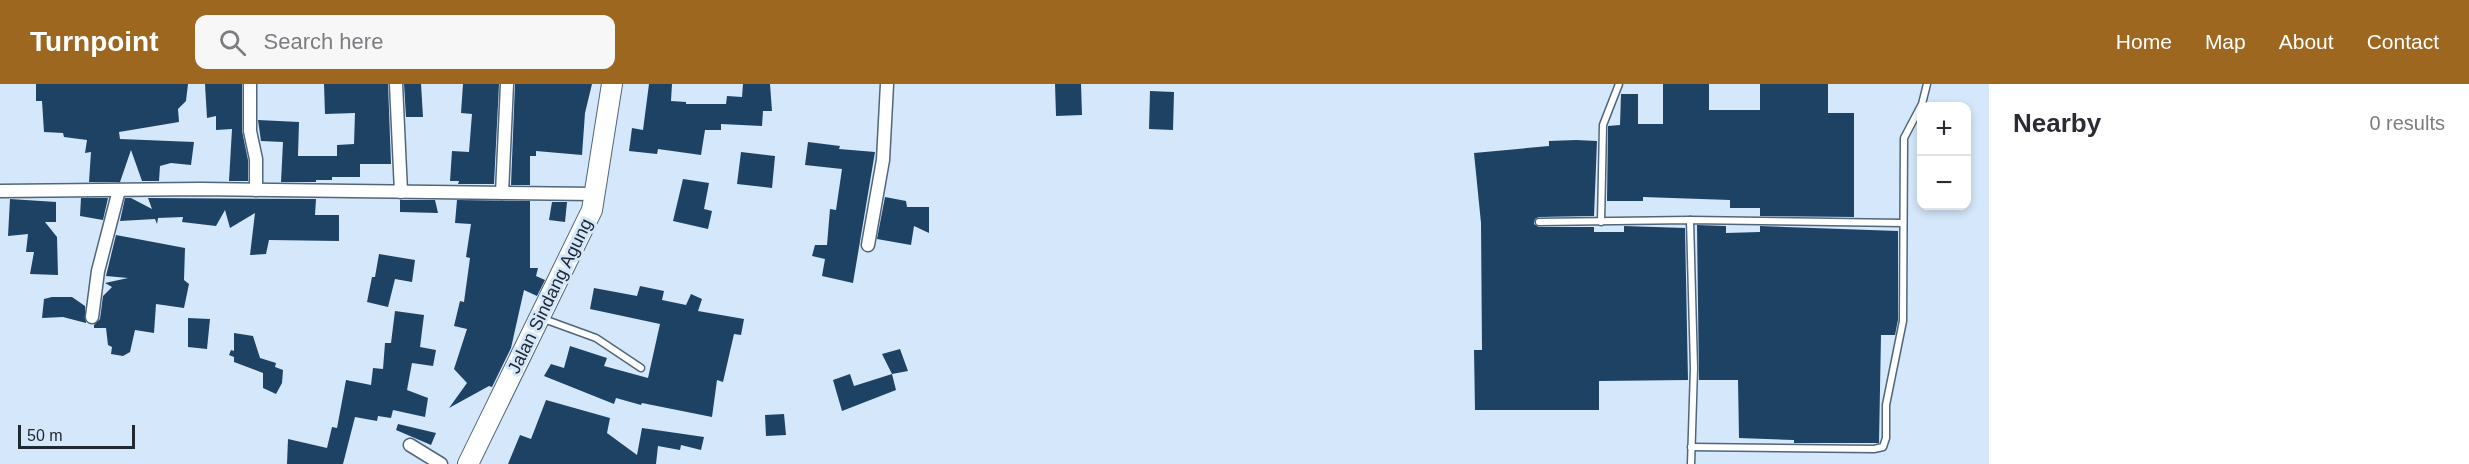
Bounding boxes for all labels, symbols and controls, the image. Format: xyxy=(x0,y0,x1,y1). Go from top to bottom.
search box xyxy=(195,15,615,69)
text: Turnpoint xyxy=(30,26,159,57)
icon: search xyxy=(216,26,249,59)
text: Search here xyxy=(264,29,383,54)
text: Home xyxy=(2116,30,2172,53)
text: Map xyxy=(2205,30,2246,53)
text: About xyxy=(2279,30,2334,53)
text: Contact xyxy=(2367,30,2439,53)
map controls xyxy=(1917,102,1971,210)
button: + xyxy=(1917,102,1971,156)
text: Nearby xyxy=(2013,108,2101,138)
text: 0 results xyxy=(2369,112,2445,134)
button: − xyxy=(1917,156,1971,210)
street label: Jalan Sindang Agung xyxy=(504,215,596,377)
scale bar xyxy=(18,422,135,450)
text: 50 m xyxy=(27,427,63,444)

